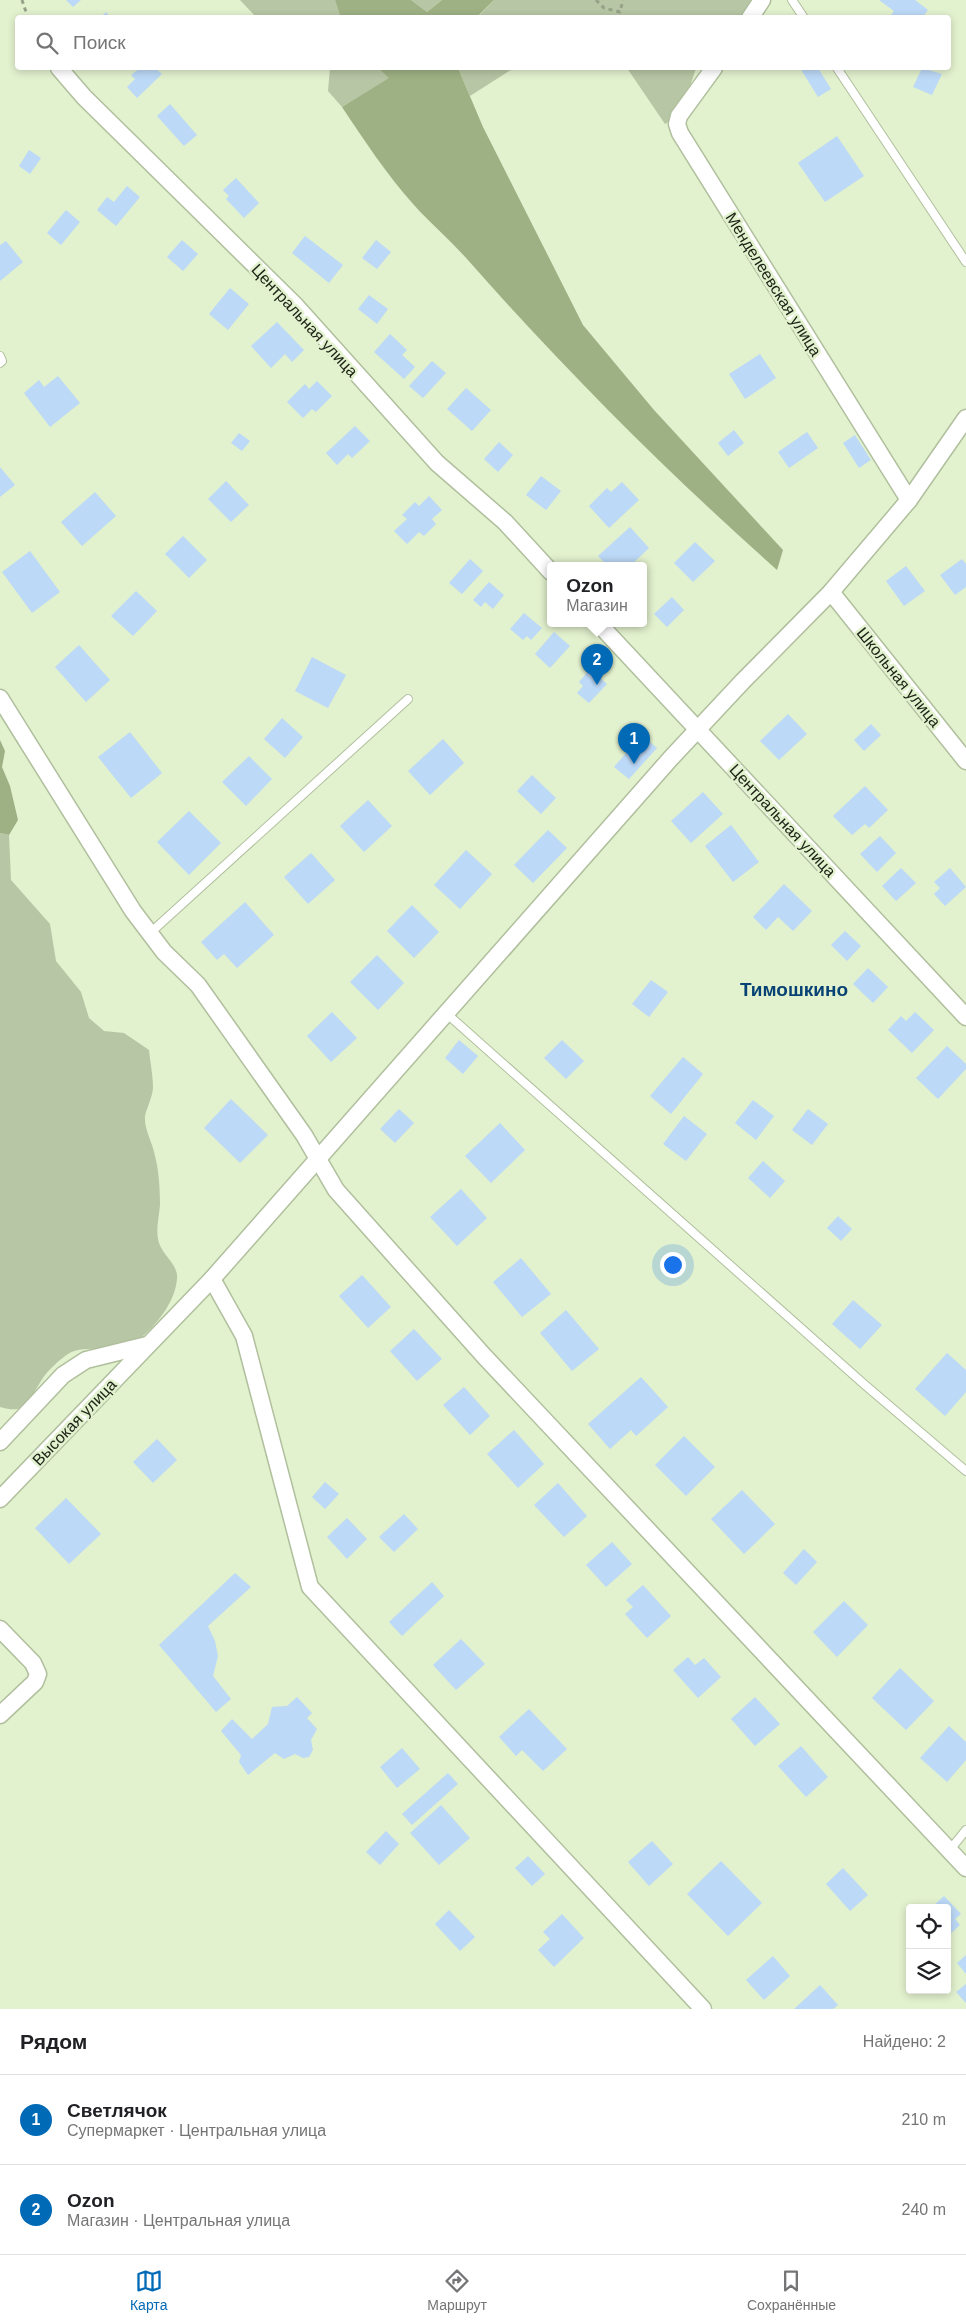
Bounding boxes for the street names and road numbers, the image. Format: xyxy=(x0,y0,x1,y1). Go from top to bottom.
street label: Менделеевская улица xyxy=(722,209,825,359)
street label: Центральная улица xyxy=(248,261,361,380)
street label: Школьная улица xyxy=(853,624,944,730)
street label: Центральная улица xyxy=(726,761,839,880)
street label: Высокая улица xyxy=(29,1376,120,1469)

